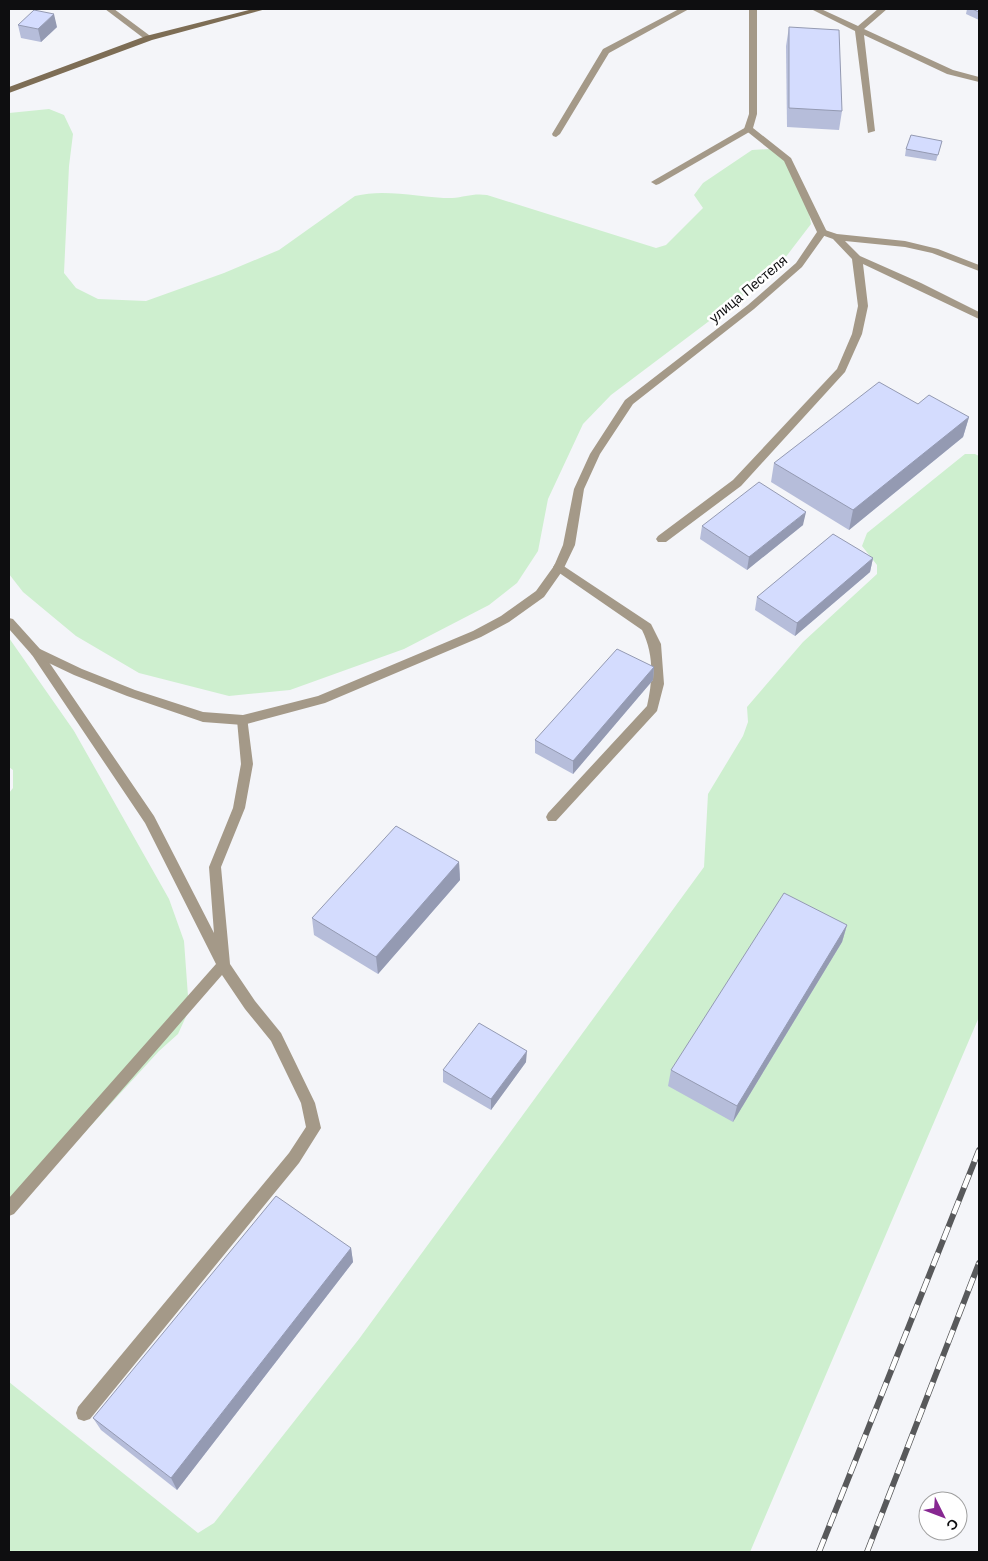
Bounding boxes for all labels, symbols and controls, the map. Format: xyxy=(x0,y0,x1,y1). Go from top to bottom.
street label: улица Пестеля xyxy=(706,252,790,326)
north arrow xyxy=(918,1491,968,1541)
text: С xyxy=(943,1516,962,1534)

